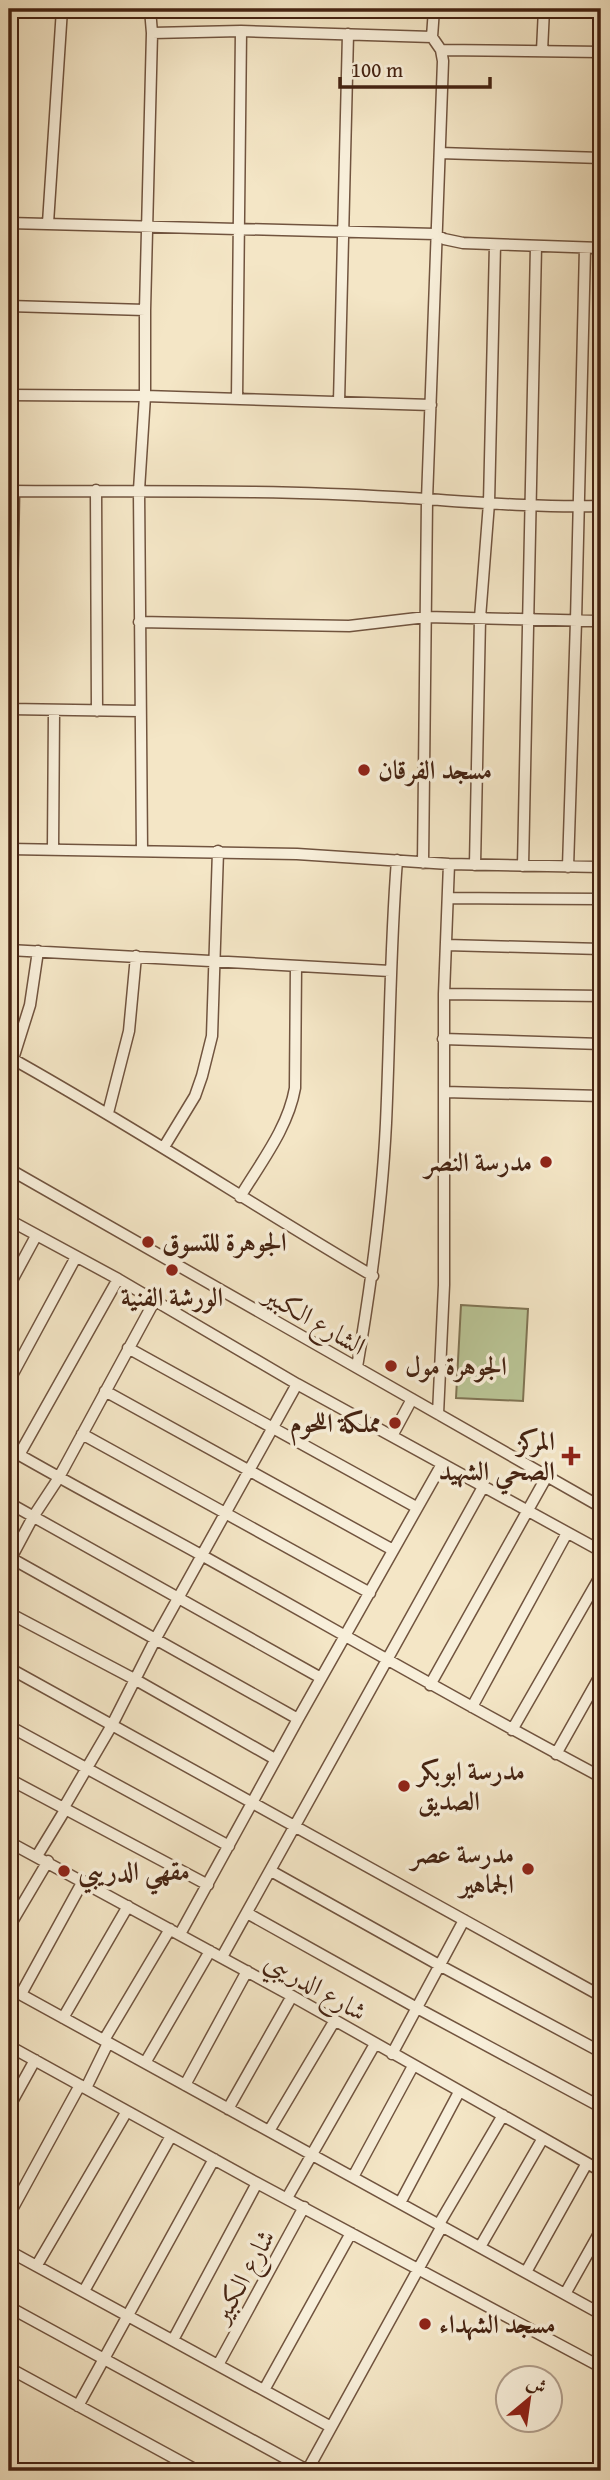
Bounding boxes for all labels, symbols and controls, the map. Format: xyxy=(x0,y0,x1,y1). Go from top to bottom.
scale bar xyxy=(340,46,491,90)
text: 100 m xyxy=(351,54,403,85)
place label: مسجد الفرقان xyxy=(378,750,492,789)
marker: مسجد الفرقان xyxy=(356,762,372,778)
place label: مدرسة النصر xyxy=(422,1142,532,1181)
marker: مدرسة النصر xyxy=(538,1154,554,1170)
place label: الجوهرة للتسوق xyxy=(162,1222,287,1261)
marker: الجوهرة للتسوق xyxy=(140,1234,156,1250)
marker: الورشة الفنية xyxy=(164,1262,180,1278)
street label: الشارع الكبير xyxy=(253,1273,373,1367)
place label: الورشة الفنية xyxy=(121,1277,223,1316)
place label: الجوهرة مول xyxy=(405,1346,507,1385)
marker: الجوهرة مول xyxy=(383,1358,399,1374)
place label: مملكة اللحوم xyxy=(290,1403,381,1446)
marker: مملكة اللحوم xyxy=(387,1415,403,1431)
place label: المركز الصحي الشهيد xyxy=(439,1421,555,1495)
marker: المركز الصحي الشهيد xyxy=(561,1446,581,1466)
place label: مدرسة ابوبكر الصديق xyxy=(415,1751,525,1820)
marker: مدرسة ابوبكر الصديق xyxy=(396,1778,412,1794)
place label: مدرسة عصر الجماهير xyxy=(408,1834,514,1903)
place label: مقهي الدريبي xyxy=(78,1851,190,1895)
marker: مدرسة عصر الجماهير xyxy=(520,1861,536,1877)
marker: مقهي الدريبي xyxy=(56,1863,72,1879)
street label: شارع الدريبي xyxy=(256,1941,374,2034)
street label: شارع الكبير xyxy=(199,2222,287,2334)
place label: مسجد الشهداء xyxy=(439,2304,556,2343)
marker: مسجد الشهداء xyxy=(417,2316,433,2332)
north arrow xyxy=(494,2364,564,2434)
text: ش xyxy=(522,2367,552,2401)

